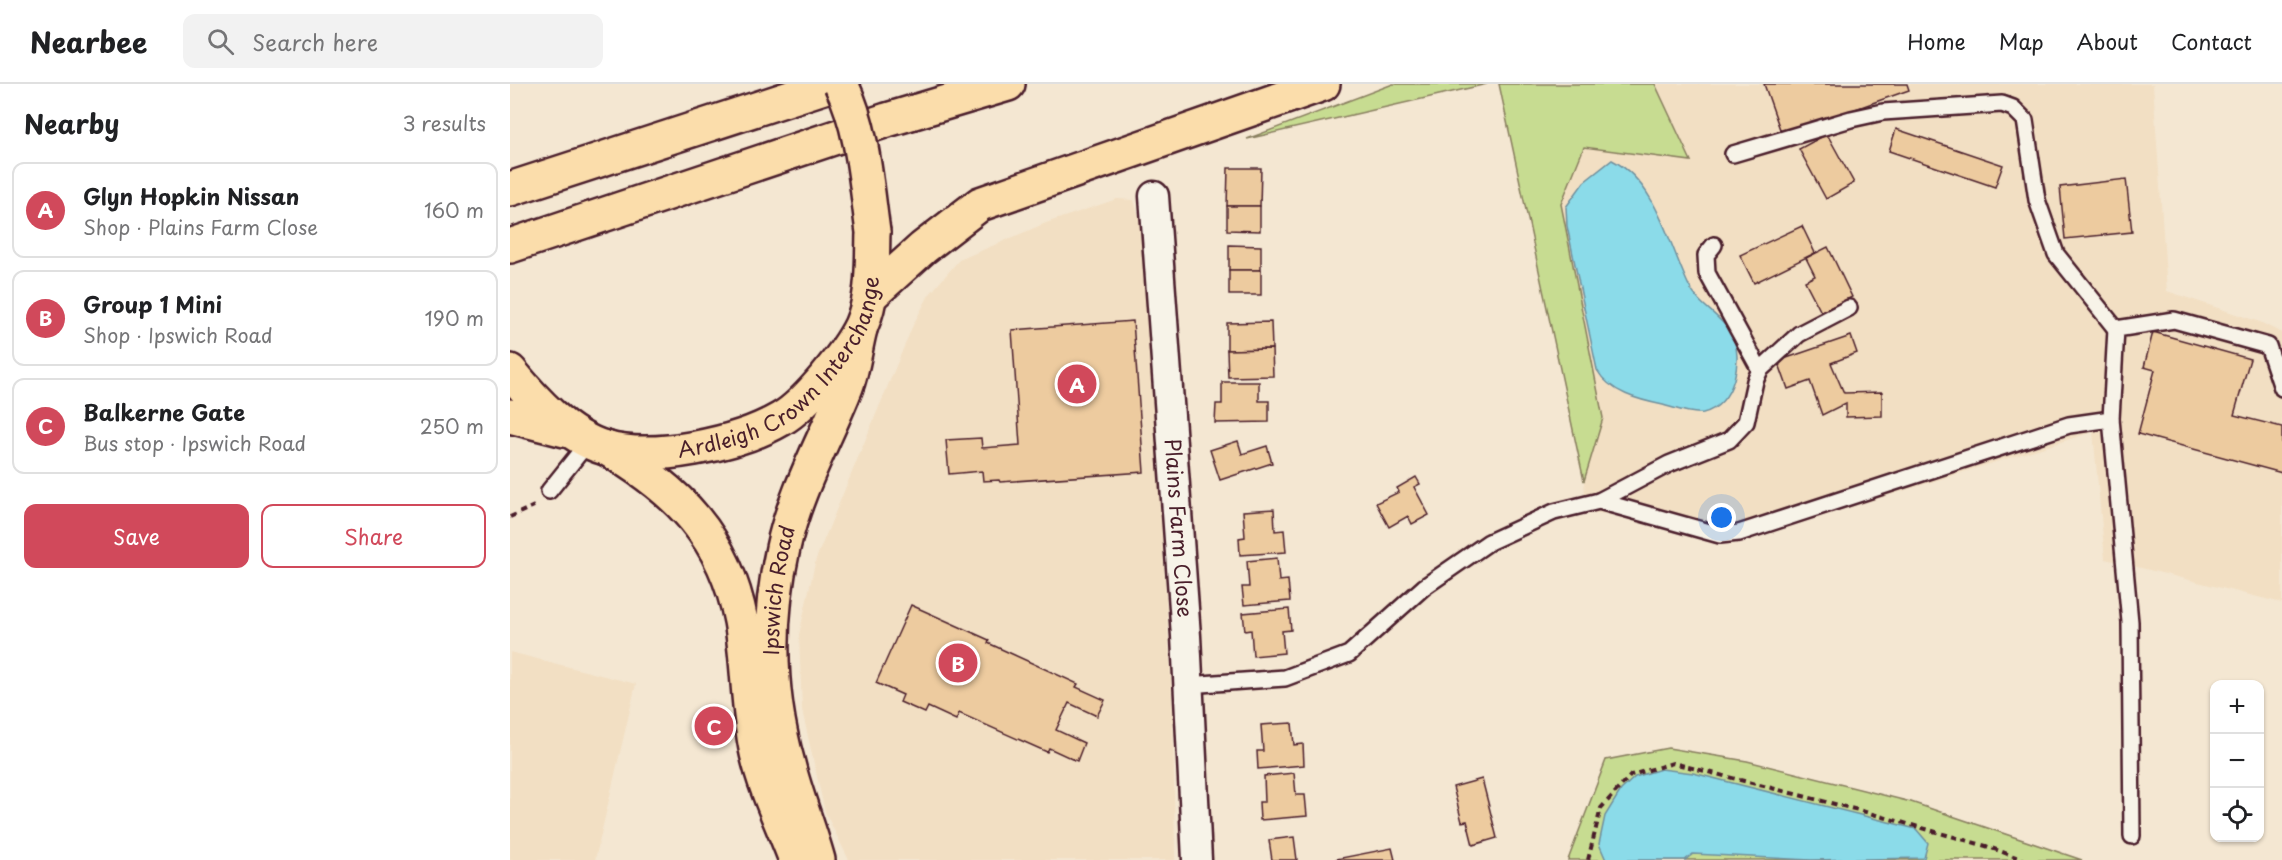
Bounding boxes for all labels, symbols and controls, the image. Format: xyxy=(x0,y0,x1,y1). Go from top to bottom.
search box xyxy=(183,14,603,68)
text: Nearbee xyxy=(30,20,147,63)
icon: search xyxy=(204,25,237,58)
text: Search here xyxy=(252,25,378,58)
text: Home xyxy=(1907,25,1966,57)
text: Map xyxy=(1999,25,2044,57)
text: About xyxy=(2077,25,2138,57)
text: Contact xyxy=(2171,25,2252,57)
text: Nearby xyxy=(24,104,119,143)
text: 3 results xyxy=(403,108,486,138)
text: Glyn Hopkin Nissan xyxy=(83,179,299,212)
text: A xyxy=(38,195,53,225)
text: 160 m xyxy=(424,195,484,225)
text: Shop · Plains Farm Close xyxy=(83,212,318,242)
street label: Ardleigh Crown Interchange xyxy=(675,275,886,465)
text: Group 1 Mini xyxy=(83,287,222,320)
text: B xyxy=(39,303,52,333)
text: 190 m xyxy=(425,303,484,333)
text: Shop · Ipswich Road xyxy=(83,320,273,350)
pin: A xyxy=(1058,362,1096,406)
text: Balkerne Gate xyxy=(83,395,245,428)
text: C xyxy=(38,411,53,441)
text: 250 m xyxy=(420,411,484,441)
text: Bus stop · Ipswich Road xyxy=(83,428,306,458)
street label: Plains Farm Close xyxy=(1158,438,1203,618)
your location xyxy=(1707,503,1736,532)
button: Save xyxy=(24,504,249,568)
button: Share xyxy=(261,504,486,568)
street label: Ipswich Road xyxy=(754,521,802,656)
pin: B xyxy=(938,640,978,686)
map controls xyxy=(2210,680,2264,842)
button: + xyxy=(2210,680,2264,734)
pin: C xyxy=(694,704,734,748)
button: − xyxy=(2210,734,2264,788)
button: locate xyxy=(2210,788,2264,842)

